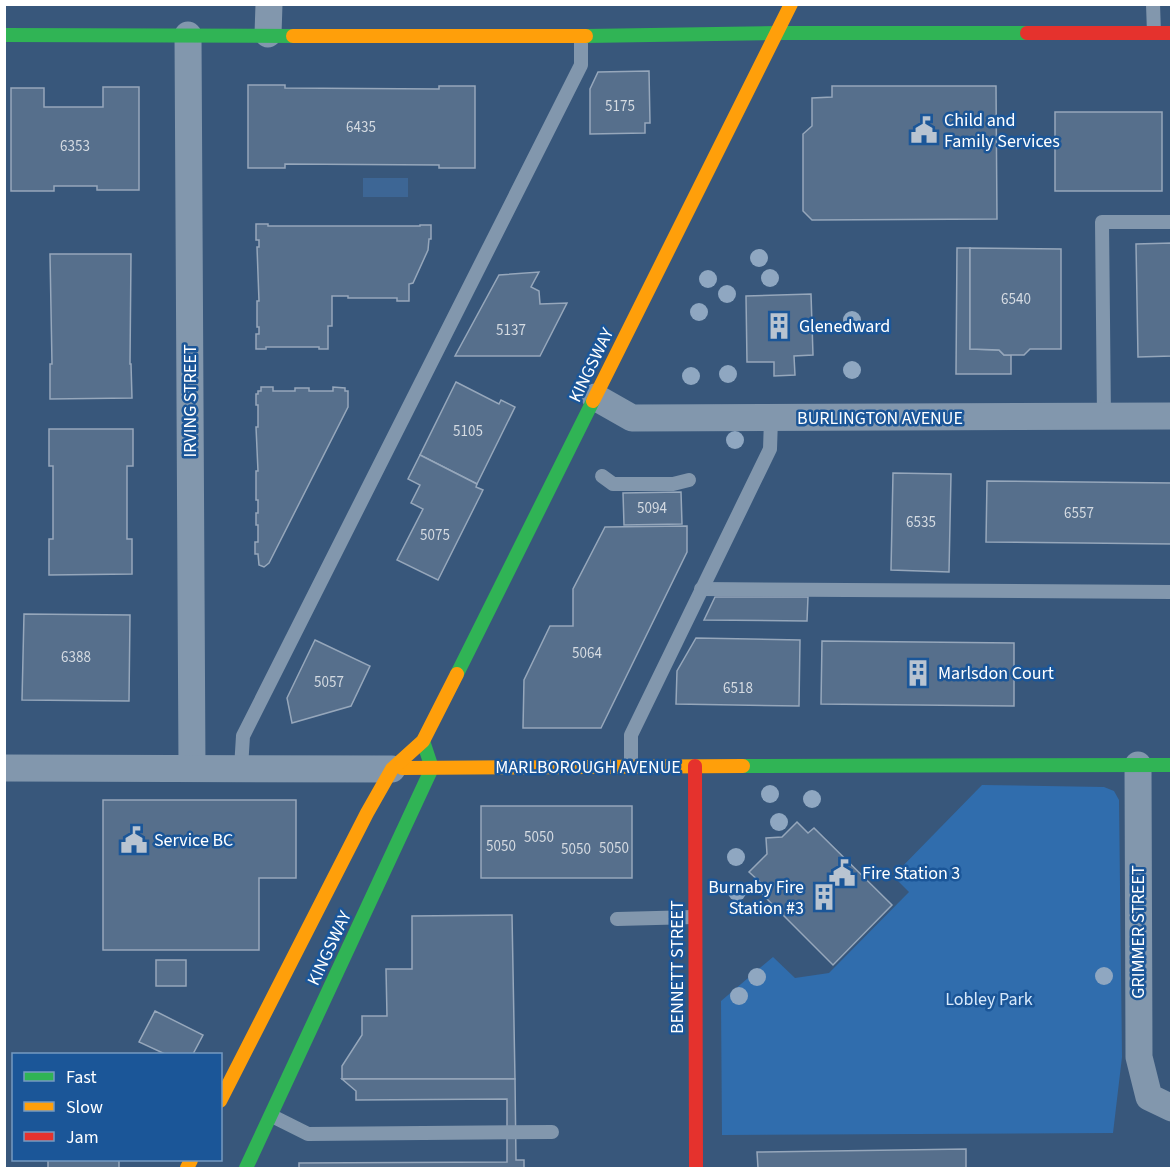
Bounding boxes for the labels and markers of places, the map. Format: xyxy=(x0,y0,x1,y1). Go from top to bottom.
place label: Child and Family Services xyxy=(944,108,1060,154)
public building icon: Child and Family Services xyxy=(909,115,939,145)
building icon: Glenedward xyxy=(764,311,794,341)
place label: Glenedward xyxy=(799,314,890,339)
building icon: Marlsdon Court xyxy=(903,658,933,688)
place label: Marlsdon Court xyxy=(938,661,1054,686)
public building icon: Service BC xyxy=(119,825,149,855)
place label: Service BC xyxy=(154,828,233,853)
public building icon: Fire Station 3 xyxy=(827,858,857,888)
place label: Fire Station 3 xyxy=(862,861,960,886)
place label: Burnaby Fire Station #3 xyxy=(708,875,804,921)
building icon: Burnaby Fire Station #3 xyxy=(809,882,839,912)

